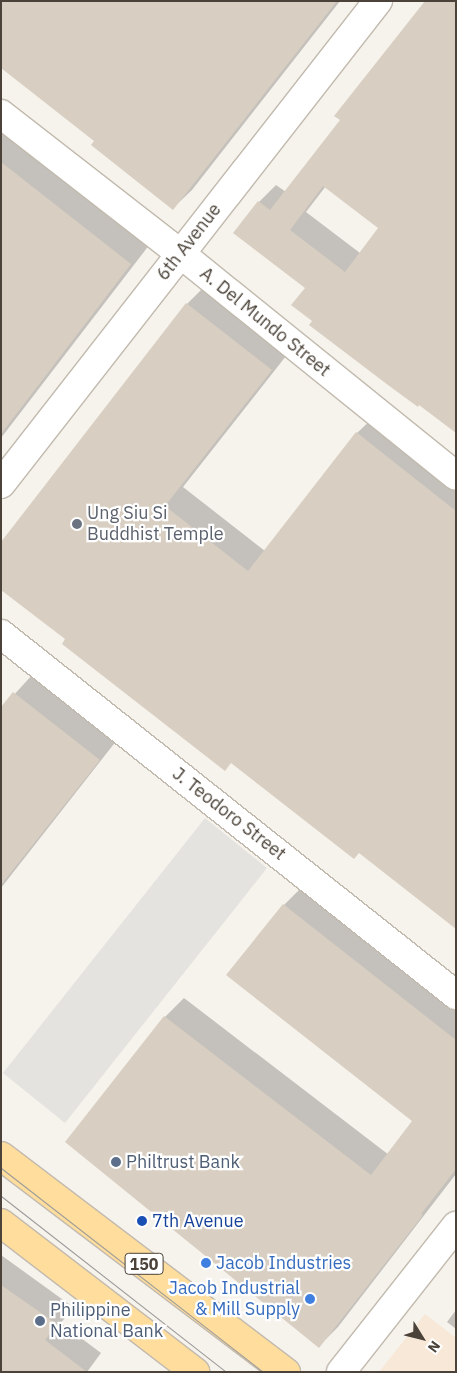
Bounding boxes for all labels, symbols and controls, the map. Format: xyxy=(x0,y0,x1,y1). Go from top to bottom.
street label: 6th Avenue xyxy=(152,199,226,285)
street label: A. Del Mundo Street xyxy=(196,263,334,381)
place label: Ung Siu Si Buddhist Temple xyxy=(87,503,224,546)
marker: Ung Siu Si Buddhist Temple xyxy=(71,518,83,530)
street label: J. Teodoro Street xyxy=(168,763,290,865)
place label: Philtrust Bank xyxy=(126,1151,240,1173)
marker: Philtrust Bank xyxy=(110,1156,122,1168)
place label: 7th Avenue xyxy=(152,1210,244,1232)
marker: 7th Avenue xyxy=(136,1215,148,1227)
road number: 150 xyxy=(124,1250,164,1278)
place label: Jacob Industries xyxy=(216,1252,351,1274)
marker: Jacob Industries xyxy=(200,1257,212,1269)
place label: Jacob Industrial & Mill Supply xyxy=(169,1278,300,1320)
marker: Jacob Industrial & Mill Supply xyxy=(304,1293,316,1305)
place label: Philippine National Bank xyxy=(50,1300,163,1342)
north arrow xyxy=(397,1313,447,1363)
marker: Philippine National Bank xyxy=(34,1315,46,1327)
text: N xyxy=(424,1337,444,1356)

